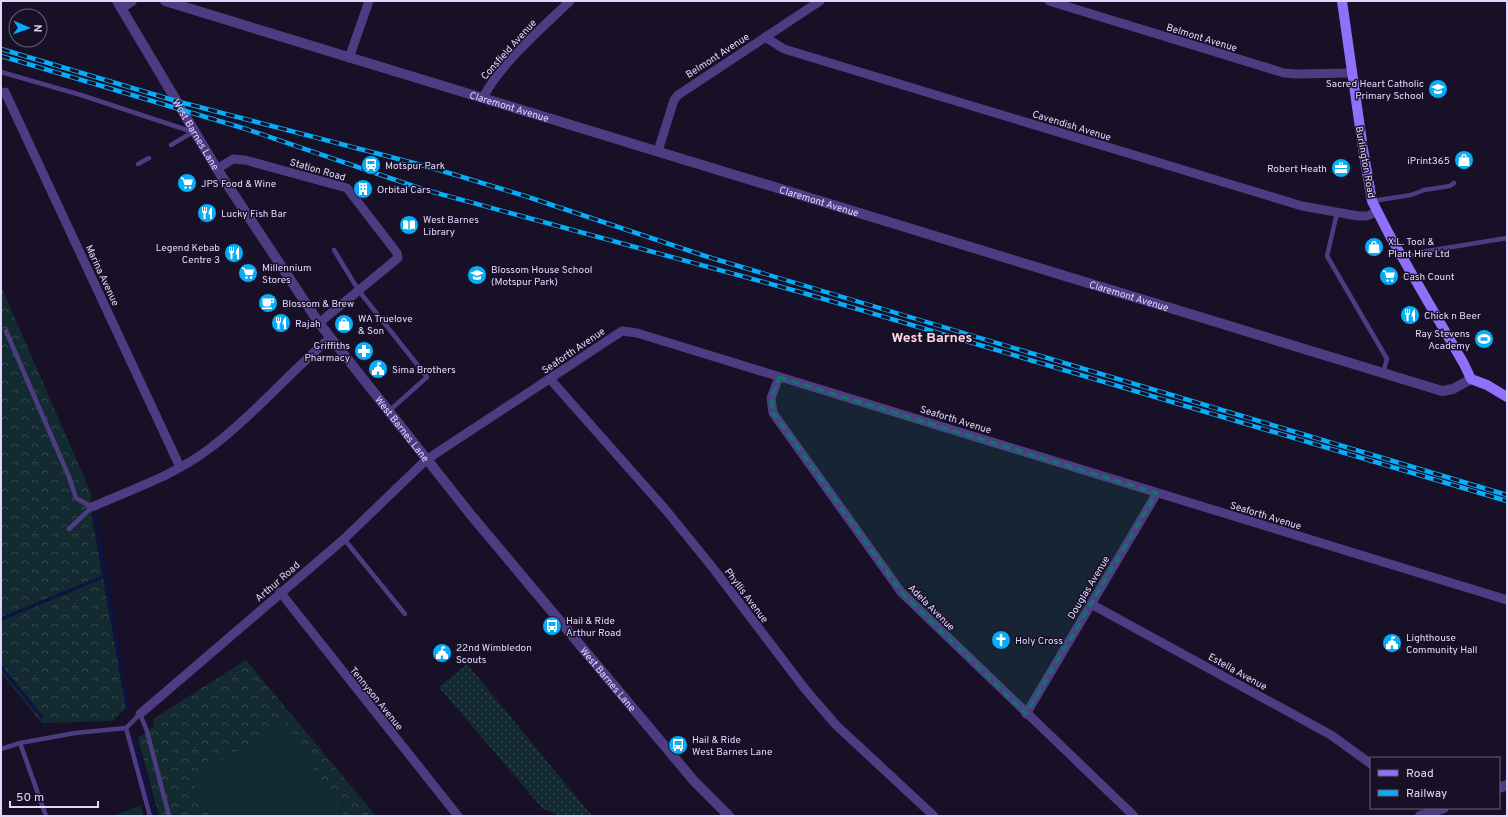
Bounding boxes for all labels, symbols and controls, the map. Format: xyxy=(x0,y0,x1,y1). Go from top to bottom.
north arrow xyxy=(8,8,48,48)
street label: Consfield Avenue xyxy=(478,17,540,83)
street label: Belmont Avenue xyxy=(1165,21,1239,55)
text: N xyxy=(30,24,44,33)
street label: Belmont Avenue xyxy=(683,31,752,82)
place label: Sacred Heart Catholic Primary School xyxy=(1326,78,1424,103)
school or university icon: Sacred Heart Catholic Primary School xyxy=(1427,78,1449,100)
street label: Claremont Avenue xyxy=(468,89,550,126)
street label: West Barnes Lane xyxy=(169,97,221,173)
street label: Cavendish Avenue xyxy=(1030,108,1113,145)
street label: Burlington Road xyxy=(1352,125,1377,199)
shop icon: iPrint365 xyxy=(1453,149,1475,171)
station icon: Motspur Park xyxy=(360,154,382,176)
place label: iPrint365 xyxy=(1407,155,1450,168)
street label: Station Road xyxy=(288,156,347,185)
office icon: Robert Heath xyxy=(1330,157,1352,179)
place label: Motspur Park xyxy=(385,160,445,173)
place label: Robert Heath xyxy=(1267,163,1327,176)
supermarket icon: JPS Food & Wine xyxy=(176,172,198,194)
place label: JPS Food & Wine xyxy=(201,178,276,191)
building icon: Orbital Cars xyxy=(352,178,374,200)
place label: Orbital Cars xyxy=(377,184,431,197)
street label: Claremont Avenue xyxy=(777,184,860,220)
restaurant icon: Lucky Fish Bar xyxy=(196,202,218,224)
place label: Lucky Fish Bar xyxy=(221,208,287,221)
library icon: West Barnes Library xyxy=(398,214,420,236)
place label: West Barnes Library xyxy=(423,214,479,239)
shop icon: X.L. Tool & Plant Hire Ltd xyxy=(1363,236,1385,258)
place label: X.L. Tool & Plant Hire Ltd xyxy=(1388,236,1450,261)
place label: Legend Kebab Centre 3 xyxy=(156,242,220,267)
restaurant icon: Legend Kebab Centre 3 xyxy=(223,242,245,264)
street label: Marina Avenue xyxy=(82,243,121,308)
supermarket icon: Millennium Stores xyxy=(237,262,259,284)
place label: Millennium Stores xyxy=(262,262,311,287)
school or university icon: Blossom House School (Motspur Park) xyxy=(466,264,488,286)
place label: Blossom House School (Motspur Park) xyxy=(491,264,592,289)
supermarket icon: Cash Count xyxy=(1378,265,1400,287)
place label: Cash Count xyxy=(1403,271,1455,284)
street label: Claremont Avenue xyxy=(1087,279,1170,315)
cafe icon: Blossom & Brew xyxy=(257,292,279,314)
place label: Blossom & Brew xyxy=(282,298,354,311)
restaurant icon: Chick n Beer xyxy=(1399,304,1421,326)
place label: Chick n Beer xyxy=(1424,310,1481,323)
restaurant icon: Rajah xyxy=(270,312,292,334)
shop icon: WA Truelove & Son xyxy=(333,313,355,335)
place label: WA Truelove & Son xyxy=(358,313,413,338)
place label: Rajah xyxy=(295,318,321,331)
street label: Seaforth Avenue xyxy=(540,325,608,377)
place label: Ray Stevens Academy xyxy=(1415,328,1470,353)
sports icon: Ray Stevens Academy xyxy=(1473,328,1495,350)
district label: West Barnes xyxy=(892,330,973,347)
place label: Griffiths Pharmacy xyxy=(304,340,350,365)
pharmacy icon: Griffiths Pharmacy xyxy=(353,340,375,362)
public building icon: Sima Brothers xyxy=(367,358,389,380)
place label: Sima Brothers xyxy=(392,364,456,377)
street label: West Barnes Lane xyxy=(371,394,432,465)
street label: Seaforth Avenue xyxy=(918,403,993,437)
street label: Seaforth Avenue xyxy=(1228,499,1303,533)
street label: Douglas Avenue xyxy=(1065,554,1113,622)
street label: Arthur Road xyxy=(253,559,303,605)
street label: Phyllis Avenue xyxy=(721,566,771,626)
street label: Adela Avenue xyxy=(905,582,957,634)
bus stop icon: Hail & Ride Arthur Road xyxy=(541,615,563,637)
place label: Hail & Ride Arthur Road xyxy=(566,615,621,640)
church icon: Holy Cross xyxy=(990,629,1012,651)
public building icon: Lighthouse Community Hall xyxy=(1381,632,1403,654)
place label: Lighthouse Community Hall xyxy=(1406,632,1477,657)
place label: Holy Cross xyxy=(1015,635,1063,648)
public building icon: 22nd Wimbledon Scouts xyxy=(431,642,453,664)
place label: 22nd Wimbledon Scouts xyxy=(456,642,532,667)
street label: West Barnes Lane xyxy=(576,645,638,715)
street label: Estella Avenue xyxy=(1206,651,1269,694)
street label: Tennyson Avenue xyxy=(346,665,405,733)
bus stop icon: Hail & Ride West Barnes Lane xyxy=(667,734,689,756)
place label: Hail & Ride West Barnes Lane xyxy=(692,734,772,759)
legend xyxy=(1370,757,1500,809)
text: Road xyxy=(1406,766,1434,782)
scale bar xyxy=(10,783,98,809)
text: Railway xyxy=(1406,786,1447,802)
text: 50 m xyxy=(16,790,44,806)

